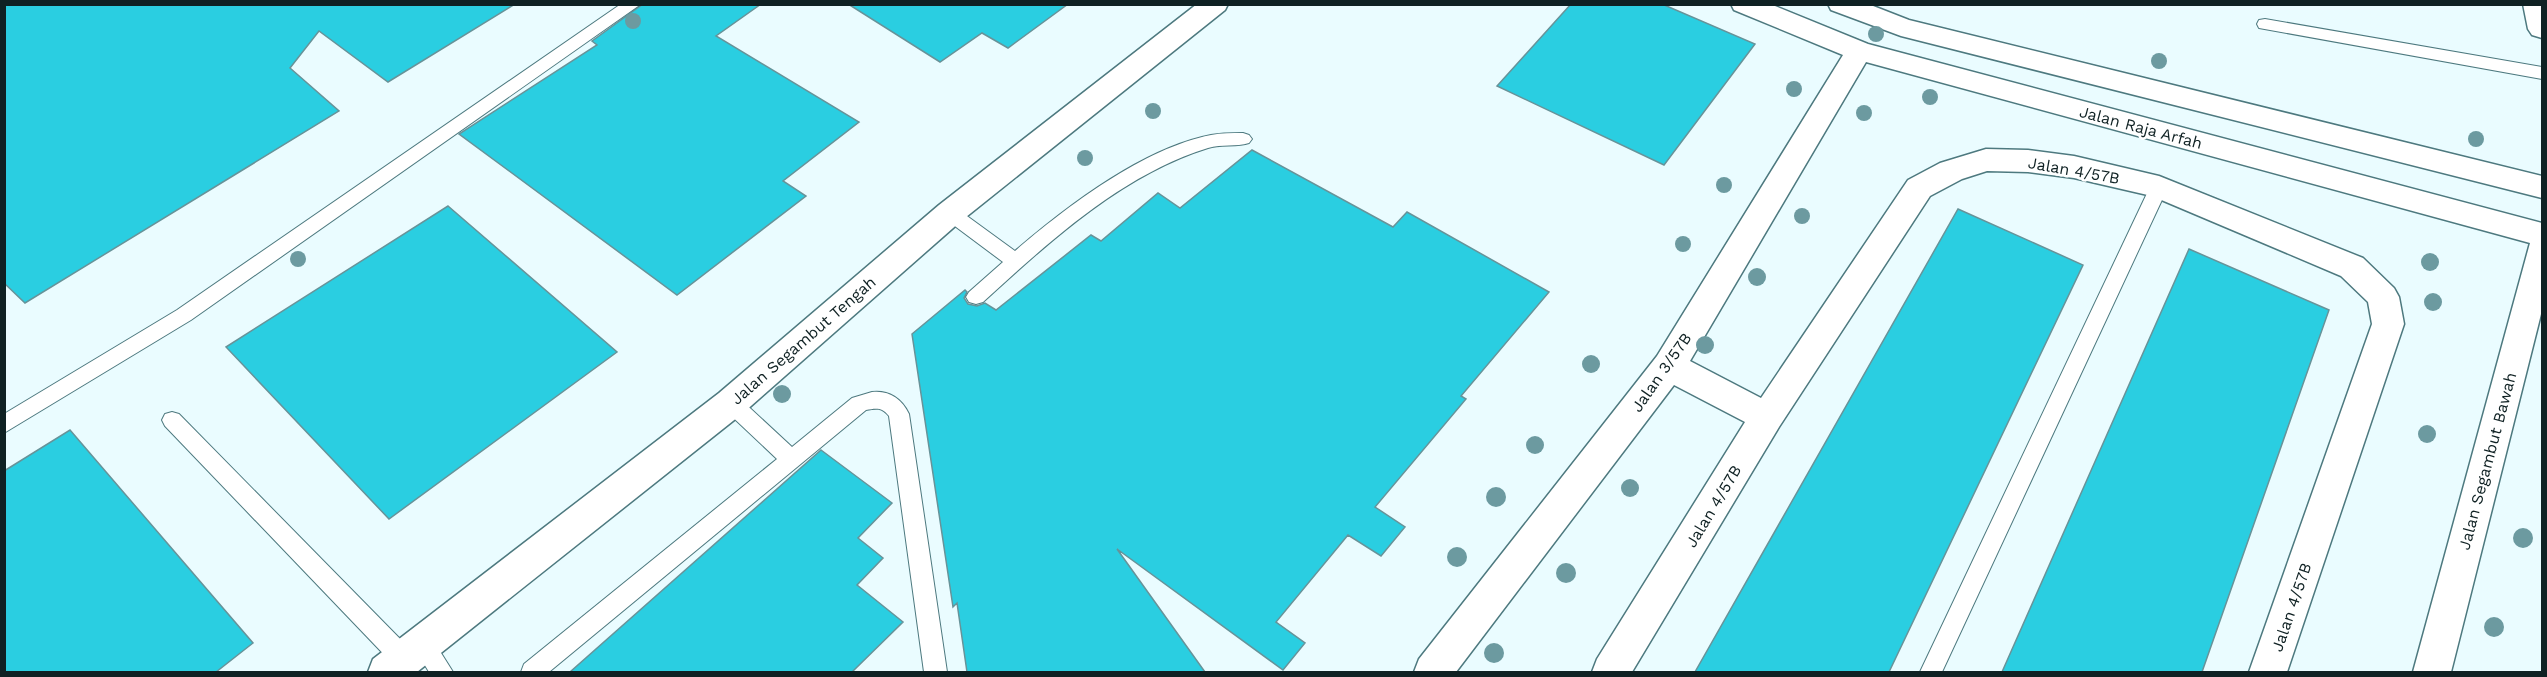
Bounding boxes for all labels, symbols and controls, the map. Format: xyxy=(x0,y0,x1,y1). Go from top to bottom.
street label: Jalan Raja Arfah xyxy=(2077,102,2204,153)
street label: Jalan 4/57B xyxy=(2027,153,2121,188)
street label: Jalan Segambut Tengah xyxy=(727,272,880,408)
street label: Jalan 3/57B xyxy=(1627,329,1696,415)
street label: Jalan Segambut Bawah xyxy=(2455,370,2520,552)
street label: Jalan 4/57B xyxy=(1681,462,1745,551)
street label: Jalan 4/57B xyxy=(2267,560,2316,654)

